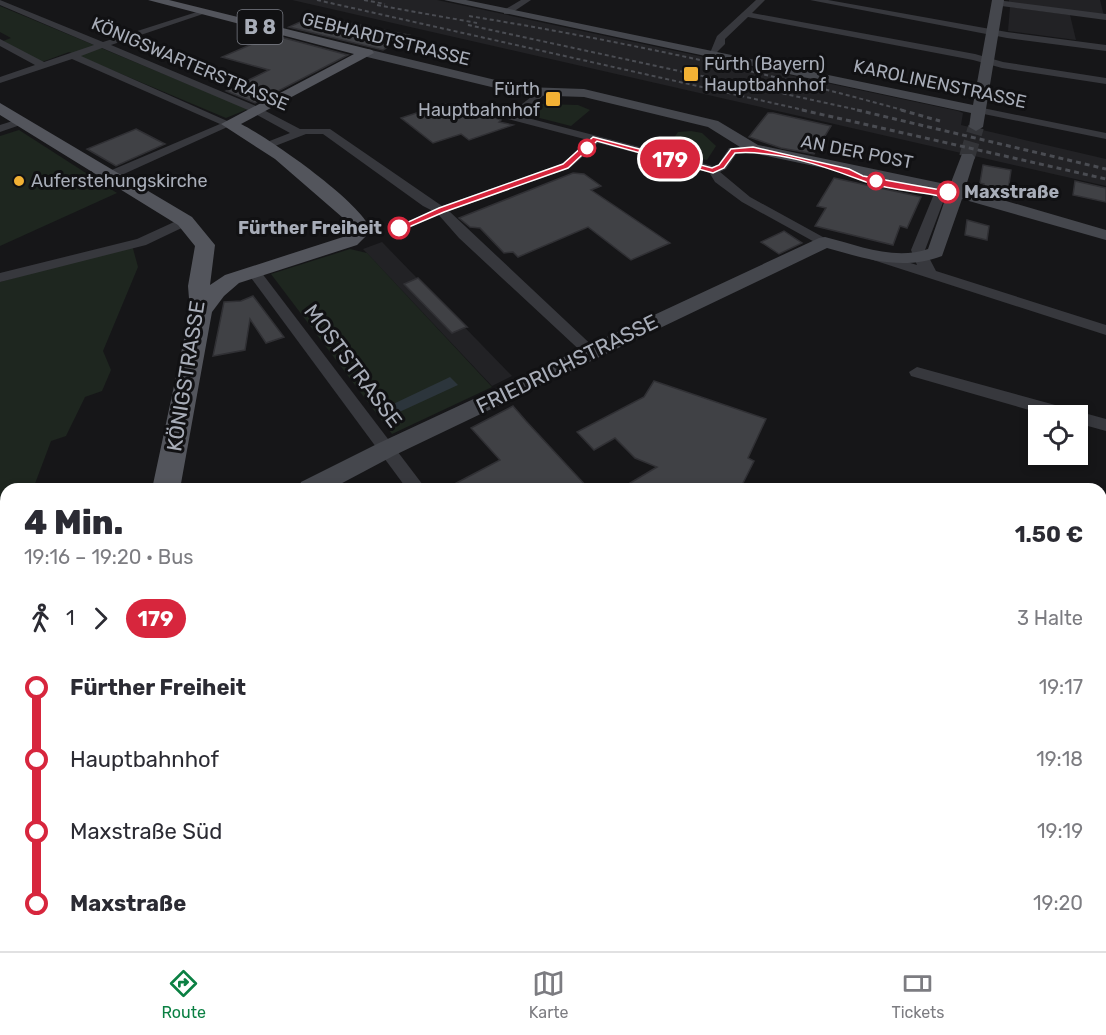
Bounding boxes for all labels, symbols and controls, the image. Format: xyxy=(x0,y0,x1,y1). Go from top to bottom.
street label: GEBHARDTSTRASSE xyxy=(299,7,473,71)
road number: B 8 xyxy=(238,10,282,44)
street label: KÖNIGSWARTERSTRASSE xyxy=(88,12,292,116)
place label: Fürth (Bayern) Hauptbahnhof xyxy=(704,53,826,96)
street label: KAROLINENSTRASSE xyxy=(852,55,1028,113)
marker: Fürth (Bayern) Hauptbahnhof xyxy=(682,65,700,83)
place label: Fürth Hauptbahnhof xyxy=(418,78,540,121)
marker: Fürth Hauptbahnhof xyxy=(544,90,562,108)
street label: AN DER POST xyxy=(799,130,915,174)
unlabelled marker xyxy=(578,139,596,157)
line badge: 179 xyxy=(636,140,704,178)
text: 179 xyxy=(652,147,688,172)
place label: Auferstehungskirche xyxy=(31,170,208,192)
unlabelled marker xyxy=(867,172,885,190)
marker: Auferstehungskirche xyxy=(12,174,26,188)
marker: Maxstraße xyxy=(937,181,959,203)
place label: Maxstraße xyxy=(964,181,1059,203)
place label: Fürther Freiheit xyxy=(238,217,382,239)
marker: Fürther Freiheit xyxy=(388,217,410,239)
street label: KÖNIGSTRASSE xyxy=(161,299,210,453)
street label: MOSTSTRASSE xyxy=(299,299,408,432)
street label: FRIEDRICHSTRASSE xyxy=(472,309,662,418)
map controls xyxy=(1028,405,1088,465)
button: locate xyxy=(1028,405,1088,465)
text: 4 Min. xyxy=(24,503,123,542)
text: 1.50 € xyxy=(1015,521,1083,548)
text: 19:16 – 19:20 · Bus xyxy=(24,545,193,569)
icon: walk xyxy=(24,602,57,635)
icon: forward xyxy=(84,602,117,635)
text: 1 xyxy=(66,606,75,630)
text: 179 xyxy=(138,606,174,631)
text: 3 Halte xyxy=(1017,606,1083,630)
text: Fürther Freiheit xyxy=(70,674,246,701)
text: 19:17 xyxy=(1039,675,1083,699)
text: Hauptbahnhof xyxy=(70,746,219,773)
text: 19:18 xyxy=(1036,747,1083,771)
text: Maxstraße Süd xyxy=(70,818,222,845)
text: 19:19 xyxy=(1037,819,1083,843)
text: Maxstraße xyxy=(70,890,186,917)
text: 19:20 xyxy=(1033,891,1083,915)
tab: Route xyxy=(161,967,206,1022)
tab: Karte xyxy=(529,967,568,1022)
tab: Tickets xyxy=(891,967,945,1022)

